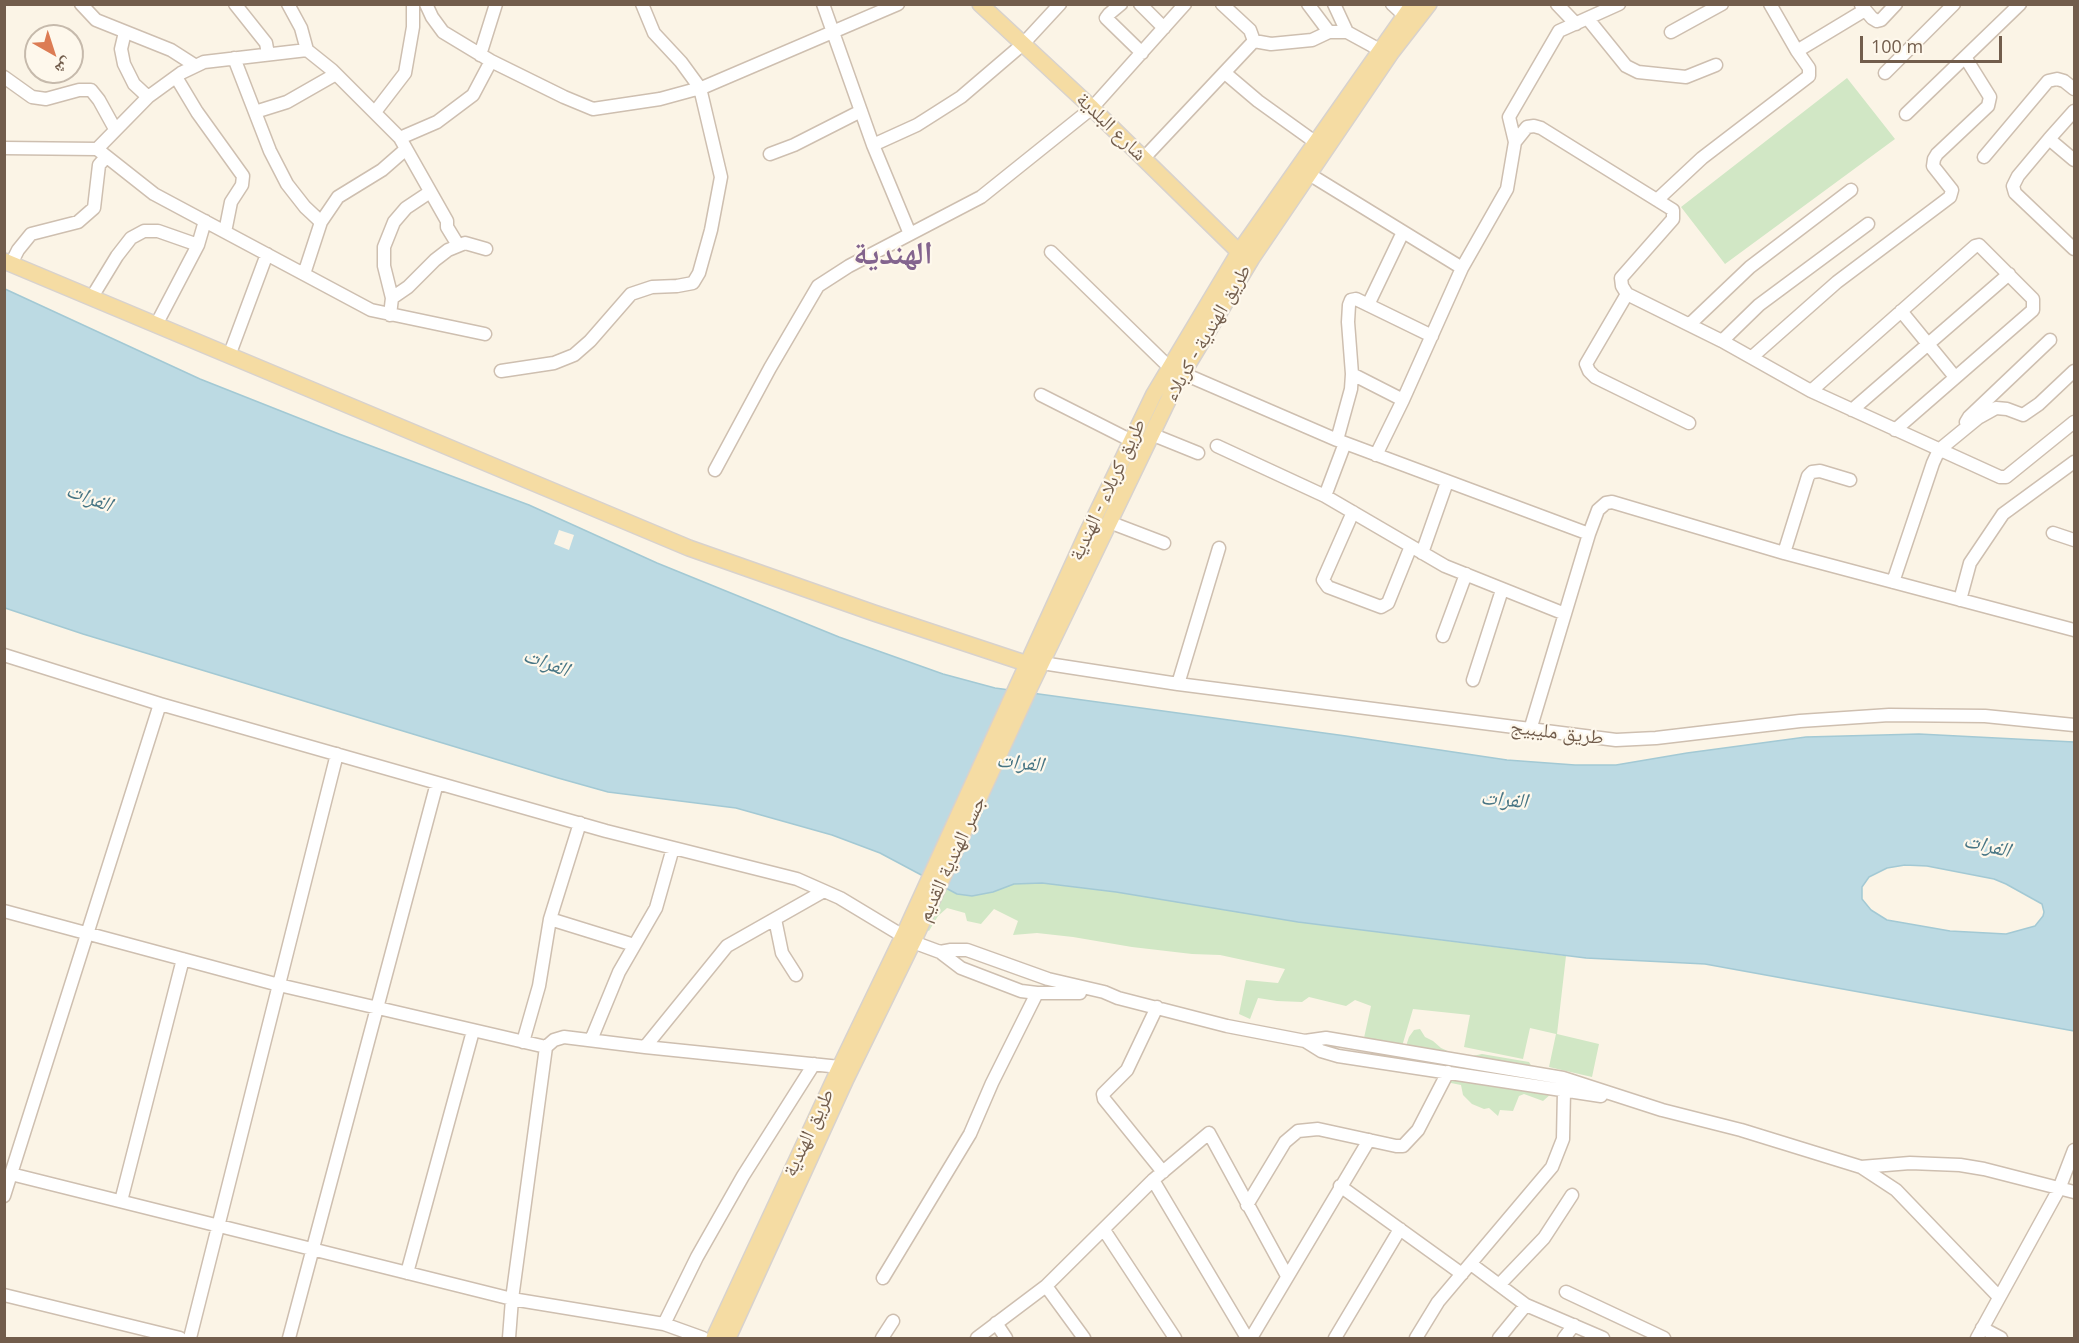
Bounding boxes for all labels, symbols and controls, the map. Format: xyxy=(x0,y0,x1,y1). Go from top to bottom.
north arrow xyxy=(24,24,84,84)
scale bar xyxy=(1863,24,2006,62)
text: 100 m xyxy=(1871,34,1923,58)
text: ش xyxy=(51,53,78,80)
street label: شارع البلدية xyxy=(1071,88,1151,166)
district label: الهندية xyxy=(853,236,933,274)
street label: طريق الهندية - كربلاء xyxy=(1159,260,1257,406)
street label: طريق كربلاء - الهندية xyxy=(1065,415,1151,565)
water label: الفرات xyxy=(62,478,116,518)
water label: الفرات xyxy=(519,643,573,683)
street label: طريق مليبيج xyxy=(1509,715,1605,751)
water label: الفرات xyxy=(995,748,1045,778)
water label: الفرات xyxy=(1479,785,1529,815)
street label: جسر الهندية القديم xyxy=(912,792,992,926)
water label: الفرات xyxy=(1961,828,2013,864)
street label: طريق الهندية xyxy=(778,1085,840,1181)

